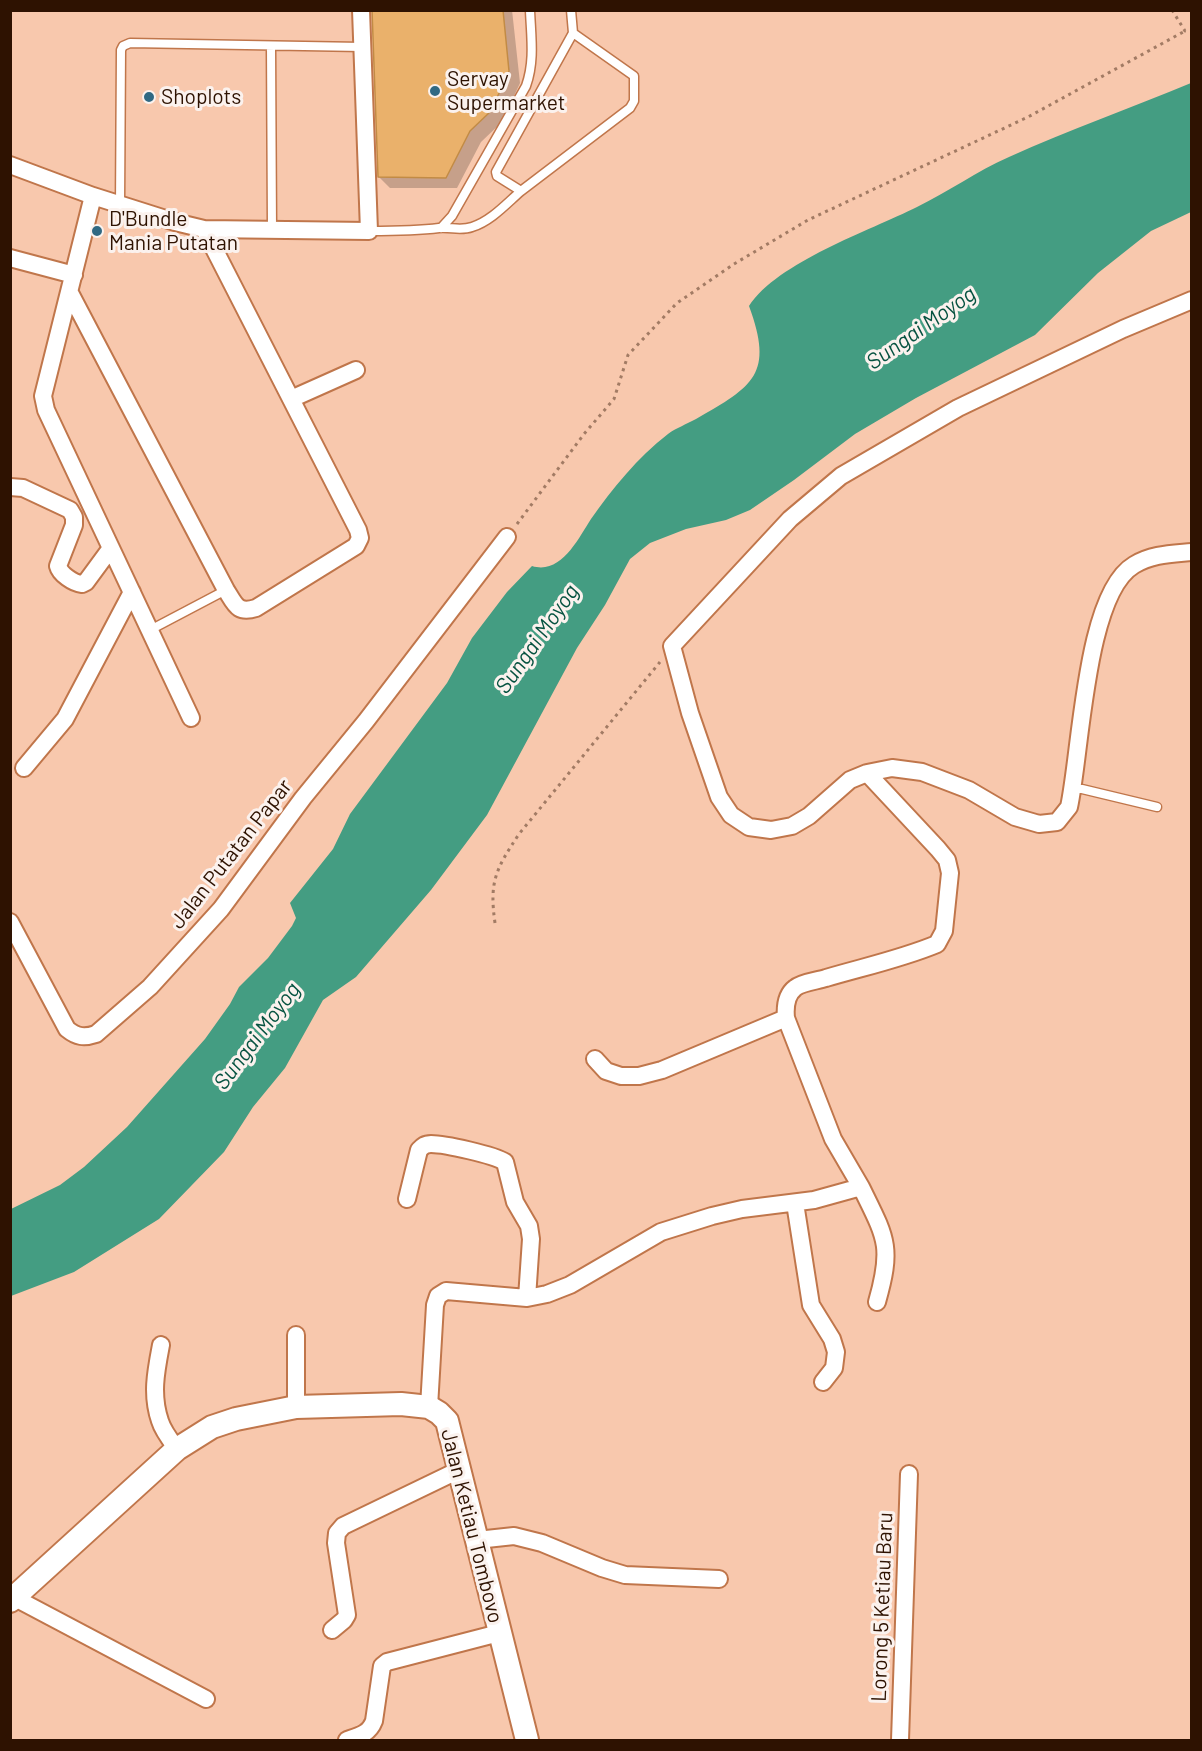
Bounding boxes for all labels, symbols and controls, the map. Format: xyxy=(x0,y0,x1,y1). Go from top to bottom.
place label: Servay Supermarket xyxy=(447,66,565,116)
place label: Shoplots xyxy=(161,84,241,110)
marker: Servay Supermarket xyxy=(428,84,442,98)
marker: Shoplots xyxy=(142,90,156,104)
place label: D'Bundle Mania Putatan xyxy=(109,206,238,256)
marker: D'Bundle Mania Putatan xyxy=(90,224,104,238)
water label: Sungai Moyog xyxy=(861,281,981,375)
water label: Sungai Moyog xyxy=(490,579,584,699)
street label: Jalan Putatan Papar xyxy=(165,774,297,934)
water label: Sungai Moyog xyxy=(208,977,306,1095)
street label: Jalan Ketiau Tombovo xyxy=(436,1426,508,1626)
street label: Lorong 5 Ketiau Baru xyxy=(866,1512,898,1702)

